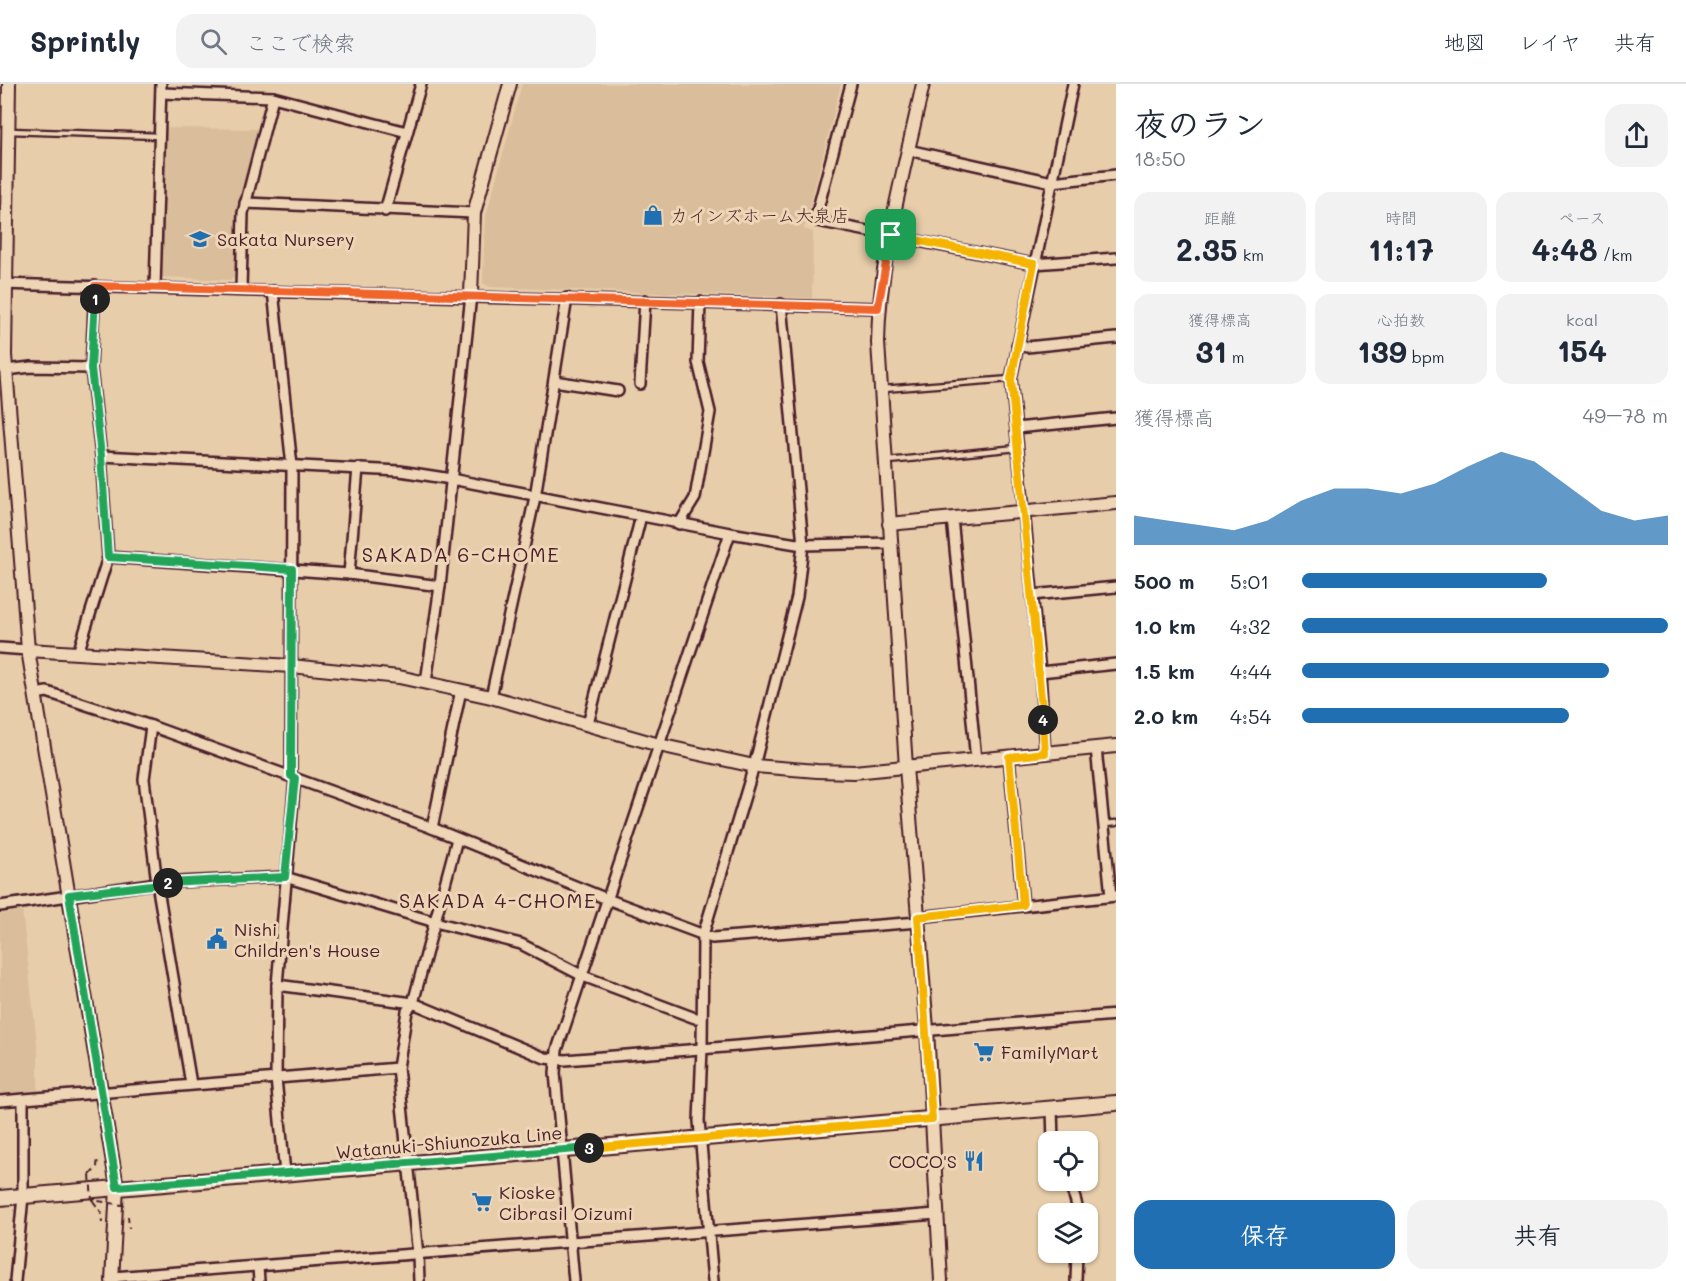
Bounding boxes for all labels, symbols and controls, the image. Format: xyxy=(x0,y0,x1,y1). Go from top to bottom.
search box xyxy=(176,14,596,68)
text: Sprintly xyxy=(30,23,140,59)
icon: search xyxy=(197,25,230,58)
text: ここで検索 xyxy=(245,28,355,57)
text: 地図 xyxy=(1444,28,1486,55)
text: レイヤ xyxy=(1519,28,1581,55)
text: 共有 xyxy=(1614,28,1656,55)
text: 夜のラン xyxy=(1134,101,1266,144)
button: share xyxy=(1605,104,1668,167)
text: 18:50 xyxy=(1134,145,1185,171)
shop icon: カインズホーム大泉店 xyxy=(641,203,665,227)
place label: カインズホーム大泉店 xyxy=(670,203,849,227)
text: 距離 xyxy=(1204,207,1236,228)
text: 時間 xyxy=(1385,207,1417,228)
text: ペース xyxy=(1558,207,1606,228)
pin xyxy=(865,209,916,260)
icon: arrive xyxy=(874,218,907,251)
school or university icon: Sakata Nursery xyxy=(188,227,212,251)
place label: Sakata Nursery xyxy=(217,227,355,251)
text: 2.35 xyxy=(1176,229,1238,269)
text: 11:17 xyxy=(1368,229,1434,269)
text: 4:48 xyxy=(1532,229,1598,269)
text: km xyxy=(1238,244,1264,265)
text: /km xyxy=(1598,244,1632,265)
pin: 1 xyxy=(80,284,110,314)
text: 1 xyxy=(91,288,99,309)
text: 獲得標高 xyxy=(1188,309,1252,330)
text: 心拍数 xyxy=(1377,309,1425,330)
text: kcal xyxy=(1566,309,1598,330)
text: 154 xyxy=(1557,330,1607,370)
text: 31 xyxy=(1195,331,1227,371)
text: 139 xyxy=(1357,331,1407,371)
text: m xyxy=(1227,346,1245,367)
text: bpm xyxy=(1407,346,1445,367)
text: 49–78 m xyxy=(1583,402,1668,428)
text: 獲得標高 xyxy=(1134,404,1214,430)
district label: SAKADA 6-CHOME xyxy=(362,541,560,567)
text: 500 m xyxy=(1134,568,1194,594)
text: 5:01 xyxy=(1230,568,1269,594)
text: 1.0 km xyxy=(1134,613,1196,639)
text: 4:32 xyxy=(1230,613,1271,639)
text: 1.5 km xyxy=(1134,658,1195,684)
text: 4:44 xyxy=(1230,658,1271,684)
text: 2.0 km xyxy=(1134,703,1198,729)
text: 4:54 xyxy=(1230,703,1271,729)
pin: 4 xyxy=(1028,705,1058,735)
text: 4 xyxy=(1038,709,1048,730)
pin: 2 xyxy=(153,868,183,898)
text: 2 xyxy=(164,872,172,893)
district label: SAKADA 4-CHOME xyxy=(399,887,597,913)
place label: Nishi Children's House xyxy=(234,917,380,962)
public building icon: Nishi Children's House xyxy=(205,927,229,951)
supermarket icon: FamilyMart xyxy=(972,1040,996,1064)
place label: FamilyMart xyxy=(1001,1040,1099,1064)
street label: Watanuki-Shiunozuka Line xyxy=(335,1120,563,1164)
map controls xyxy=(1038,1131,1098,1263)
button: locate xyxy=(1038,1131,1098,1191)
pin: 3 xyxy=(574,1133,604,1163)
text: 3 xyxy=(584,1137,594,1158)
place label: COCO'S xyxy=(889,1149,957,1173)
restaurant icon: COCO'S xyxy=(962,1149,986,1173)
place label: Kioske Cibrasil Oizumi xyxy=(499,1180,633,1225)
supermarket icon: Kioske Cibrasil Oizumi xyxy=(470,1190,494,1214)
button: 保存 xyxy=(1134,1200,1395,1269)
button: 共有 xyxy=(1407,1200,1668,1269)
button: layers xyxy=(1038,1203,1098,1263)

